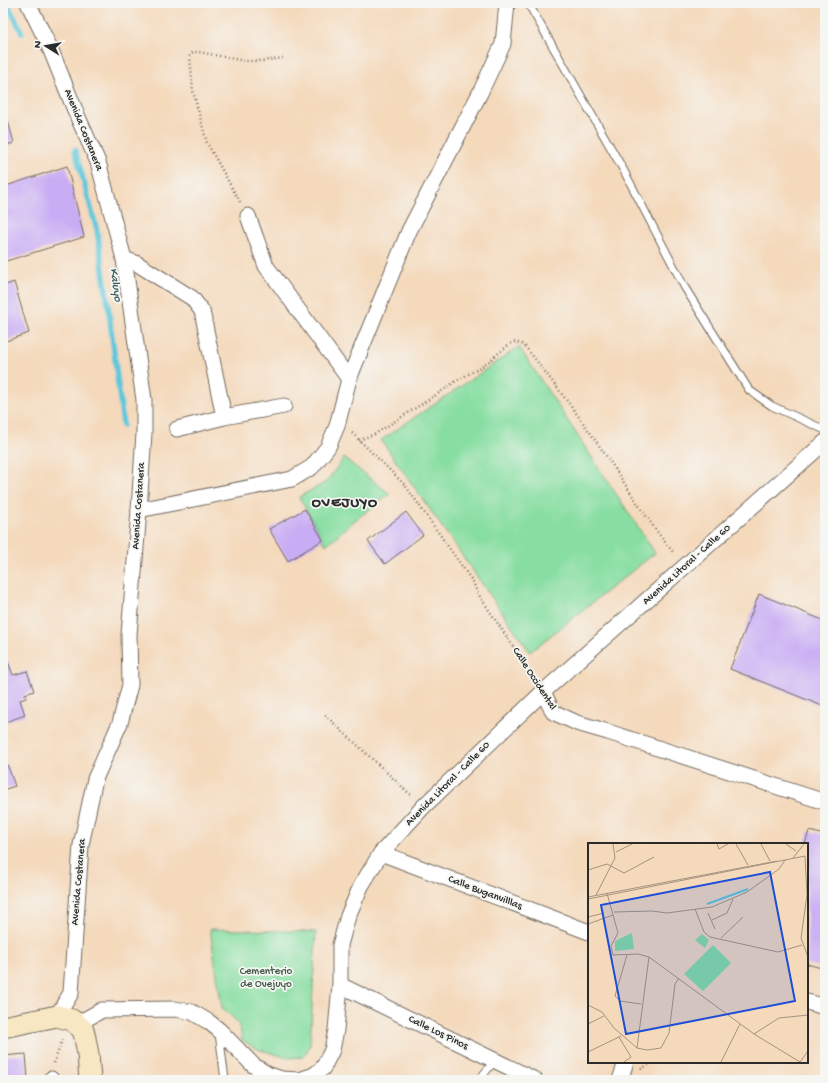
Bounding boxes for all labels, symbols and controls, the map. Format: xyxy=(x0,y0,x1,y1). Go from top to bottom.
north arrow xyxy=(26,26,66,66)
text: N xyxy=(32,40,45,49)
street label: Avenida Costanera xyxy=(61,87,105,173)
water label: Kaluyo xyxy=(106,267,124,303)
street label: Avenida Costanera xyxy=(130,461,148,550)
district label: OVEJUYO xyxy=(312,494,378,512)
street label: Avenida Litoral - Calle 60 xyxy=(640,522,734,608)
street label: Calle Occidental xyxy=(509,646,559,713)
street label: Avenida Litoral - Calle 60 xyxy=(403,739,493,829)
street label: Avenida Costanera xyxy=(69,837,89,926)
inset map xyxy=(588,843,808,1063)
street label: Calle Buganvilllas xyxy=(446,873,525,913)
park label: Cementerio de Ovejuyo xyxy=(240,966,293,991)
street label: Calle Los Pinos xyxy=(406,1013,471,1053)

